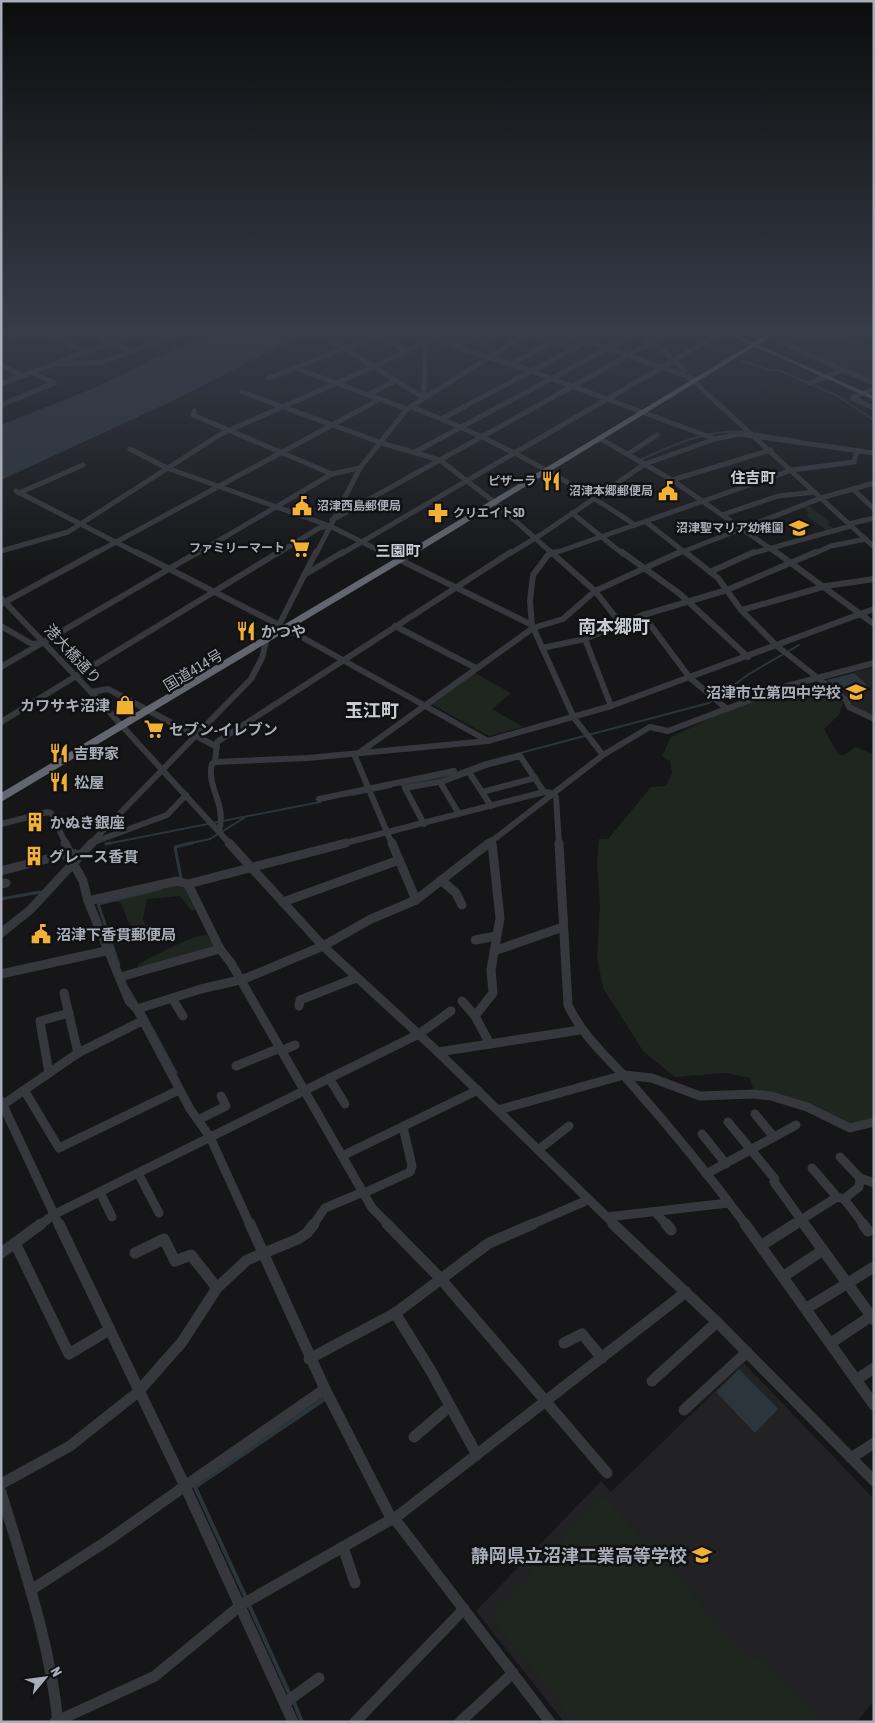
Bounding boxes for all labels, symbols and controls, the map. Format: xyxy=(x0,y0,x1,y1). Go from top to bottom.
district label: 住吉町 xyxy=(730,469,776,486)
restaurant icon: ピザーラ xyxy=(540,470,562,492)
place label: ピザーラ xyxy=(488,474,536,488)
public building icon: 沼津本郷郵便局 xyxy=(657,480,679,502)
place label: 沼津本郷郵便局 xyxy=(569,484,653,498)
public building icon: 沼津西島郵便局 xyxy=(291,495,313,517)
place label: 沼津西島郵便局 xyxy=(317,499,401,513)
pharmacy icon: クリエイトSD xyxy=(427,502,449,524)
place label: クリエイトSD xyxy=(453,506,525,520)
school or university icon: 沼津聖マリア幼稚園 xyxy=(788,517,810,539)
place label: 沼津聖マリア幼稚園 xyxy=(676,521,784,535)
supermarket icon: ファミリーマート xyxy=(289,537,311,559)
place label: ファミリーマート xyxy=(189,541,285,555)
district label: 三園町 xyxy=(375,542,421,559)
district label: 南本郷町 xyxy=(578,616,650,637)
restaurant icon: かつや xyxy=(235,620,257,642)
street label: 港大橋通り xyxy=(41,621,105,687)
place label: かつや xyxy=(261,623,306,640)
street label: 国道414号 xyxy=(160,646,226,694)
school or university icon: 沼津市立第四中学校 xyxy=(845,681,867,703)
place label: 沼津市立第四中学校 xyxy=(706,684,841,701)
shop icon: カワサキ沼津 xyxy=(114,694,136,716)
place label: カワサキ沼津 xyxy=(20,697,110,714)
district label: 玉江町 xyxy=(345,700,399,721)
supermarket icon: セブン-イレブン xyxy=(143,718,165,740)
place label: セブン-イレブン xyxy=(169,721,278,738)
restaurant icon: 吉野家 xyxy=(48,742,70,764)
place label: 吉野家 xyxy=(74,745,119,762)
restaurant icon: 松屋 xyxy=(48,771,70,793)
place label: 松屋 xyxy=(74,774,104,791)
building icon: かぬき銀座 xyxy=(24,811,46,833)
place label: かぬき銀座 xyxy=(50,814,125,831)
building icon: グレース香貫 xyxy=(23,845,45,867)
place label: グレース香貫 xyxy=(49,848,138,865)
public building icon: 沼津下香貫郵便局 xyxy=(30,923,52,945)
place label: 沼津下香貫郵便局 xyxy=(56,926,176,943)
school or university icon: 静岡県立沼津工業高等学校 xyxy=(691,1544,713,1566)
place label: 静岡県立沼津工業高等学校 xyxy=(471,1545,687,1566)
north arrow xyxy=(20,1653,70,1703)
text: N xyxy=(47,1664,65,1679)

